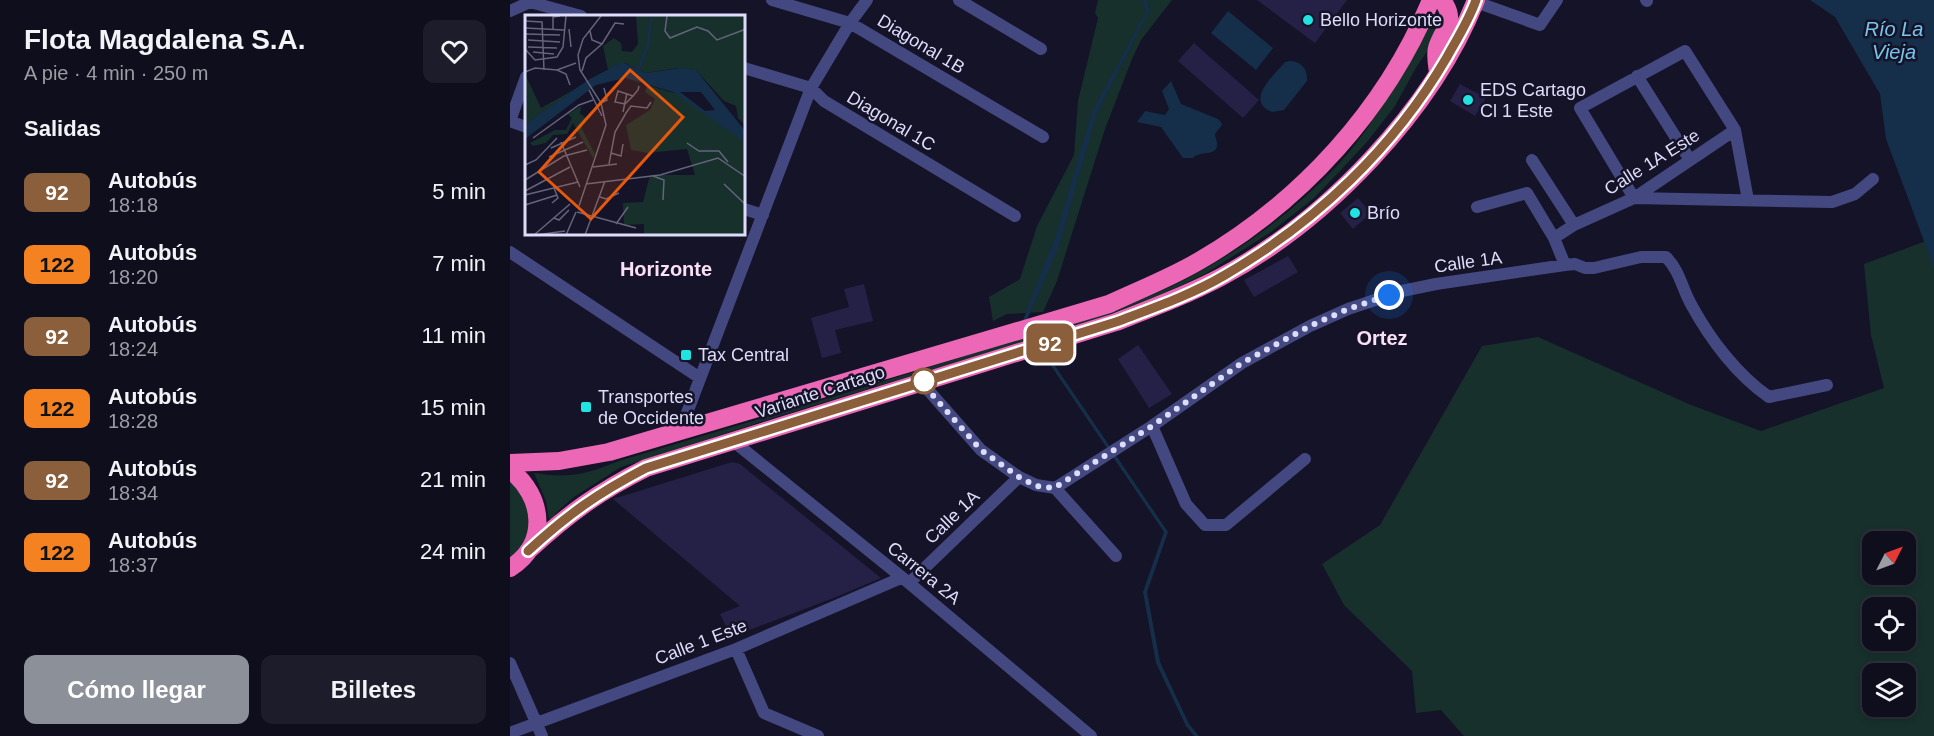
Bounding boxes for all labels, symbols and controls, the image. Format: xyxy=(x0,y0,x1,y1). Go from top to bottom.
street label: Diagonal 1B xyxy=(874,10,968,78)
place label: Bello Horizonte xyxy=(1320,10,1442,30)
marker: Bello Horizonte xyxy=(1301,13,1315,27)
inset map xyxy=(525,15,746,236)
water label: Río La Vieja xyxy=(1865,18,1923,63)
button: heart xyxy=(423,20,486,83)
text: Flota Magdalena S.A. xyxy=(24,24,306,55)
text: A pie · 4 min · 250 m xyxy=(24,62,209,84)
place label: EDS Cartago Cl 1 Este xyxy=(1480,80,1586,121)
street label: Diagonal 1C xyxy=(843,87,939,155)
marker: EDS Cartago Cl 1 Este xyxy=(1461,93,1475,107)
text: Salidas xyxy=(24,116,101,141)
street label: Calle 1A Este xyxy=(1601,125,1703,199)
text: Autobús xyxy=(108,168,197,193)
text: 5 min xyxy=(432,179,486,204)
text: 92 xyxy=(45,181,69,204)
text: 18:18 xyxy=(108,194,158,216)
place label: Brío xyxy=(1367,203,1400,223)
marker: Brío xyxy=(1348,206,1362,220)
text: Autobús xyxy=(108,240,197,265)
street label: Calle 1A xyxy=(1433,247,1503,277)
text: 7 min xyxy=(432,251,486,276)
text: 122 xyxy=(39,253,75,276)
district label: Horizonte xyxy=(620,258,712,280)
text: 18:20 xyxy=(108,266,158,288)
your location xyxy=(1374,280,1404,310)
text: Autobús xyxy=(108,312,197,337)
text: 11 min xyxy=(422,323,486,348)
line badge: 92 xyxy=(1023,324,1077,362)
text: 92 xyxy=(45,325,69,348)
district label: Ortez xyxy=(1356,327,1408,349)
text: 92 xyxy=(1038,332,1062,355)
text: 18:24 xyxy=(108,338,158,360)
place label: Tax Central xyxy=(698,345,789,365)
marker: Tax Central xyxy=(679,348,693,362)
street label: Variante Cartago xyxy=(753,362,887,422)
unlabelled marker xyxy=(911,368,937,394)
text: Autobús xyxy=(108,384,197,409)
place label: Transportes de Occidente xyxy=(598,387,704,428)
text: 15 min xyxy=(420,395,486,420)
text: 122 xyxy=(39,397,75,420)
marker: Transportes de Occidente xyxy=(579,400,593,414)
text: 18:28 xyxy=(108,410,158,432)
text: Autobús xyxy=(108,456,197,481)
text: 21 min xyxy=(420,467,486,492)
text: 92 xyxy=(45,469,69,492)
text: 18:34 xyxy=(108,482,158,504)
street label: Calle 1A xyxy=(921,486,983,548)
text: Autobús xyxy=(108,528,197,553)
north arrow xyxy=(1862,531,1916,585)
map controls xyxy=(1862,531,1916,717)
street label: Carrera 2A xyxy=(884,538,964,608)
text: 24 min xyxy=(420,539,486,564)
text: 122 xyxy=(39,541,75,564)
text: 18:37 xyxy=(108,554,158,576)
button: locate xyxy=(1862,597,1916,651)
street label: Calle 1 Este xyxy=(652,615,750,669)
button: Cómo llegar xyxy=(24,655,249,724)
button: Billetes xyxy=(261,655,486,724)
button: layers xyxy=(1862,663,1916,717)

